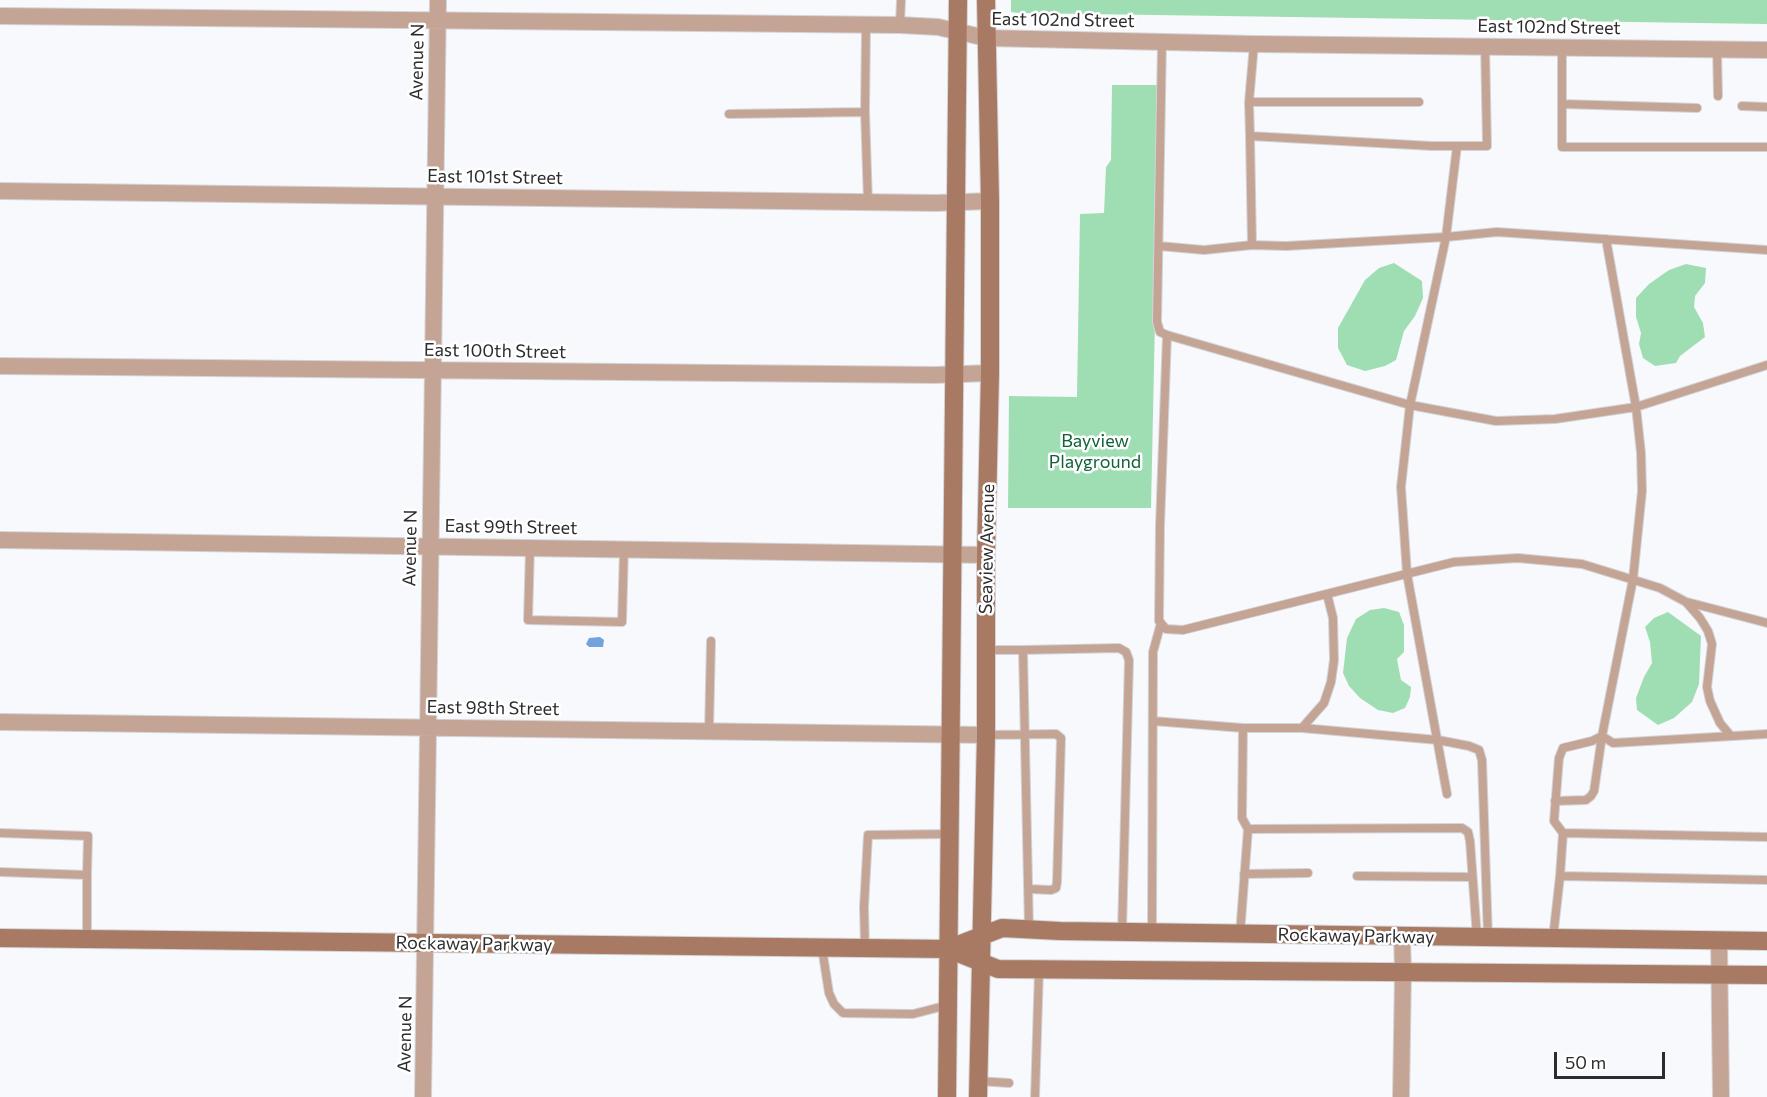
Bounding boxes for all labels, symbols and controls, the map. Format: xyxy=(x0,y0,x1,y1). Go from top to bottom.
street label: East 102nd Street xyxy=(991,8,1135,32)
street label: East 102nd Street xyxy=(1477,15,1621,39)
street label: Avenue N xyxy=(406,23,428,101)
street label: East 101st Street xyxy=(427,165,563,189)
street label: East 100th Street xyxy=(424,339,566,363)
park label: Bayview Playground xyxy=(1049,430,1141,472)
street label: Seaview Avenue xyxy=(975,484,999,614)
street label: Avenue N xyxy=(399,509,421,587)
street label: East 99th Street xyxy=(444,515,578,539)
street label: East 98th Street xyxy=(426,696,560,720)
street label: Rockaway Parkway xyxy=(1277,924,1435,948)
street label: Rockaway Parkway xyxy=(395,932,553,956)
street label: Avenue N xyxy=(394,995,416,1073)
scale bar xyxy=(1557,1040,1668,1078)
text: 50 m xyxy=(1565,1051,1606,1073)

